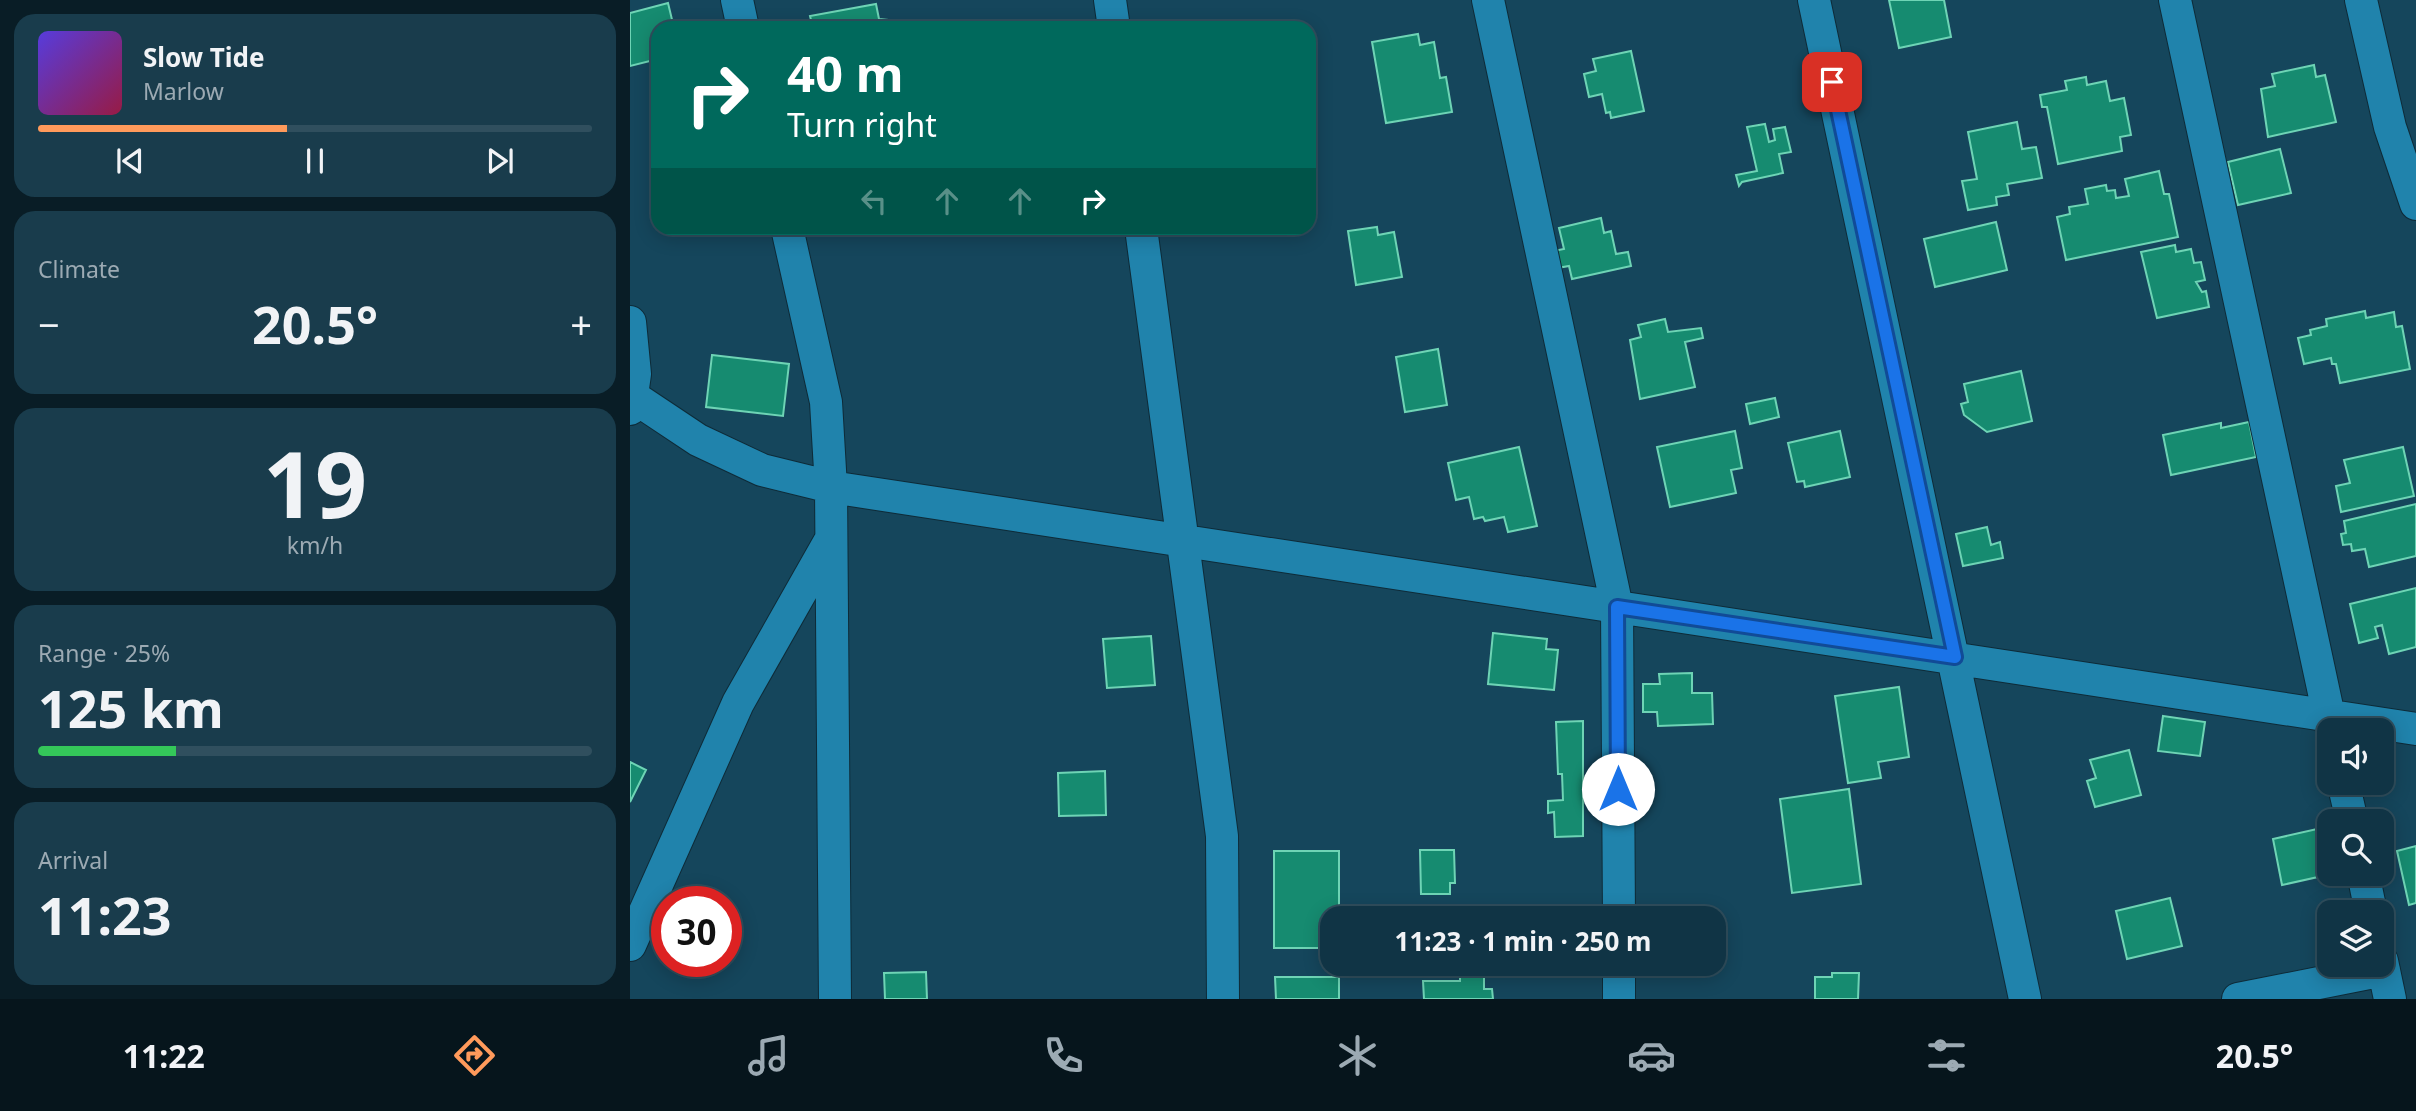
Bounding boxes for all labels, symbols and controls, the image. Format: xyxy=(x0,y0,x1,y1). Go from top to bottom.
text: Slow Tide xyxy=(143,39,265,75)
text: 40 m xyxy=(787,40,904,106)
icon: right xyxy=(672,49,763,140)
pin xyxy=(1802,52,1862,112)
icon: arrive xyxy=(1813,63,1851,101)
text: Marlow xyxy=(143,75,224,107)
text: Turn right xyxy=(787,103,937,146)
icon: previous xyxy=(111,142,149,180)
icon: pause xyxy=(296,142,334,180)
icon: next xyxy=(481,142,519,180)
icon: left xyxy=(855,182,893,220)
icon: ahead xyxy=(928,182,966,220)
icon: ahead xyxy=(1001,182,1039,220)
icon: right xyxy=(1074,182,1112,220)
text: Climate xyxy=(38,253,120,285)
text: 20.5° xyxy=(252,288,378,359)
text: − xyxy=(38,298,60,350)
text: + xyxy=(570,298,592,350)
text: 19 xyxy=(263,421,367,545)
text: km/h xyxy=(287,529,343,561)
text: Range · 25% xyxy=(38,637,170,669)
text: 125 km xyxy=(38,672,224,743)
map controls xyxy=(2317,718,2394,977)
button: sound xyxy=(2317,718,2394,795)
position arrow xyxy=(1581,752,1655,826)
button: search xyxy=(2317,809,2394,886)
text: Arrival xyxy=(38,844,108,876)
text: 11:23 xyxy=(38,879,172,950)
speed limit sign: 30 xyxy=(651,886,742,977)
button: layers xyxy=(2317,900,2394,977)
text: 11:23 · 1 min · 250 m xyxy=(1395,923,1651,959)
icon: directions xyxy=(450,1031,499,1080)
icon: music xyxy=(744,1031,793,1080)
icon: phone xyxy=(1039,1031,1088,1080)
icon: climate xyxy=(1333,1031,1382,1080)
icon: car xyxy=(1627,1031,1676,1080)
icon: filters xyxy=(1922,1031,1971,1080)
text: 11:22 xyxy=(123,1034,205,1077)
text: 20.5° xyxy=(2216,1034,2293,1077)

